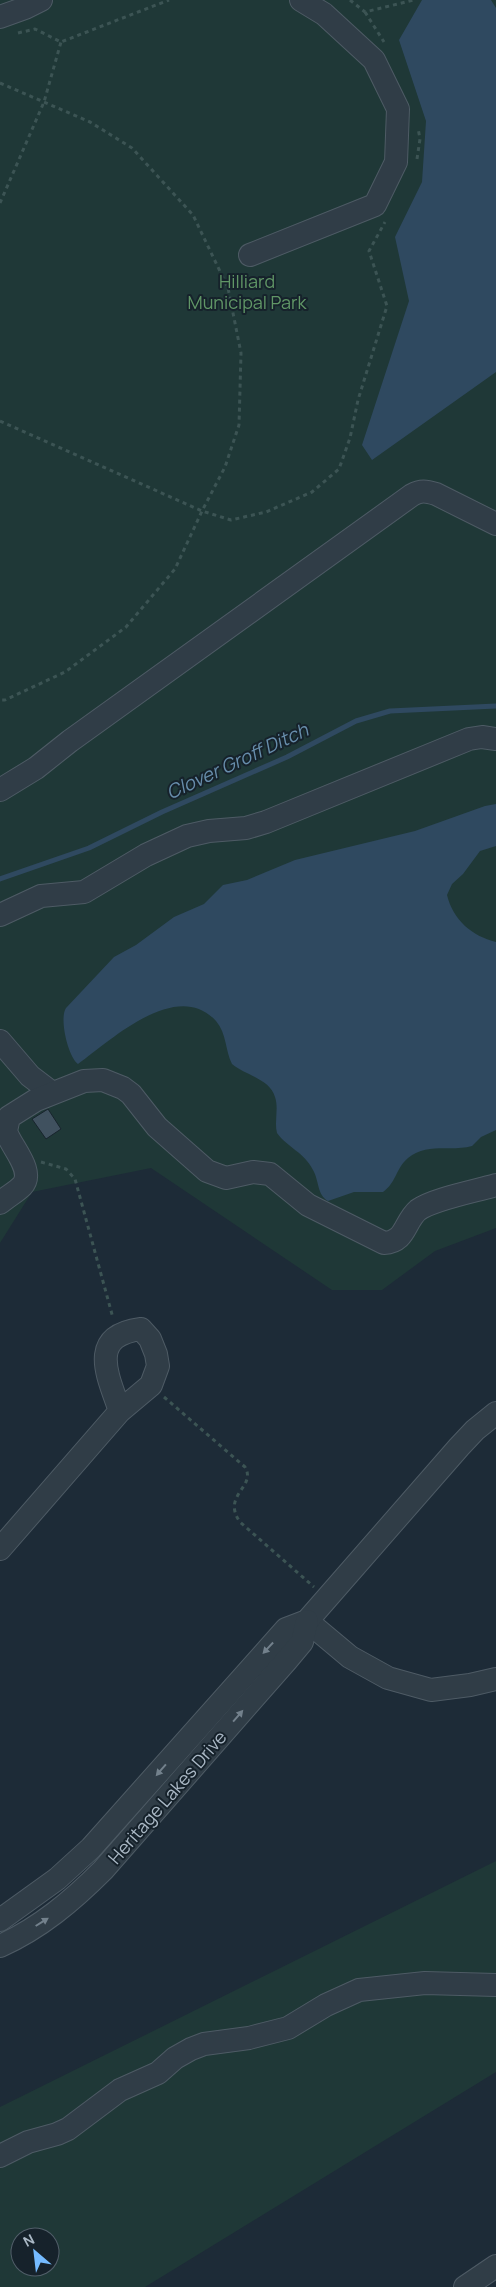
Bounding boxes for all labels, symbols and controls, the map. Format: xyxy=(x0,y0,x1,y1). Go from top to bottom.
park label: Hilliard Municipal Park xyxy=(188,269,308,314)
water label: Clover Groff Ditch xyxy=(162,716,313,805)
one-way arrow xyxy=(262,1642,274,1654)
one-way arrow xyxy=(232,1711,244,1723)
street label: Heritage Lakes Drive xyxy=(102,1725,232,1869)
one-way arrow xyxy=(155,1764,166,1777)
one-way arrow xyxy=(36,1918,49,1927)
north arrow xyxy=(10,2227,60,2277)
text: N xyxy=(20,2229,38,2251)

